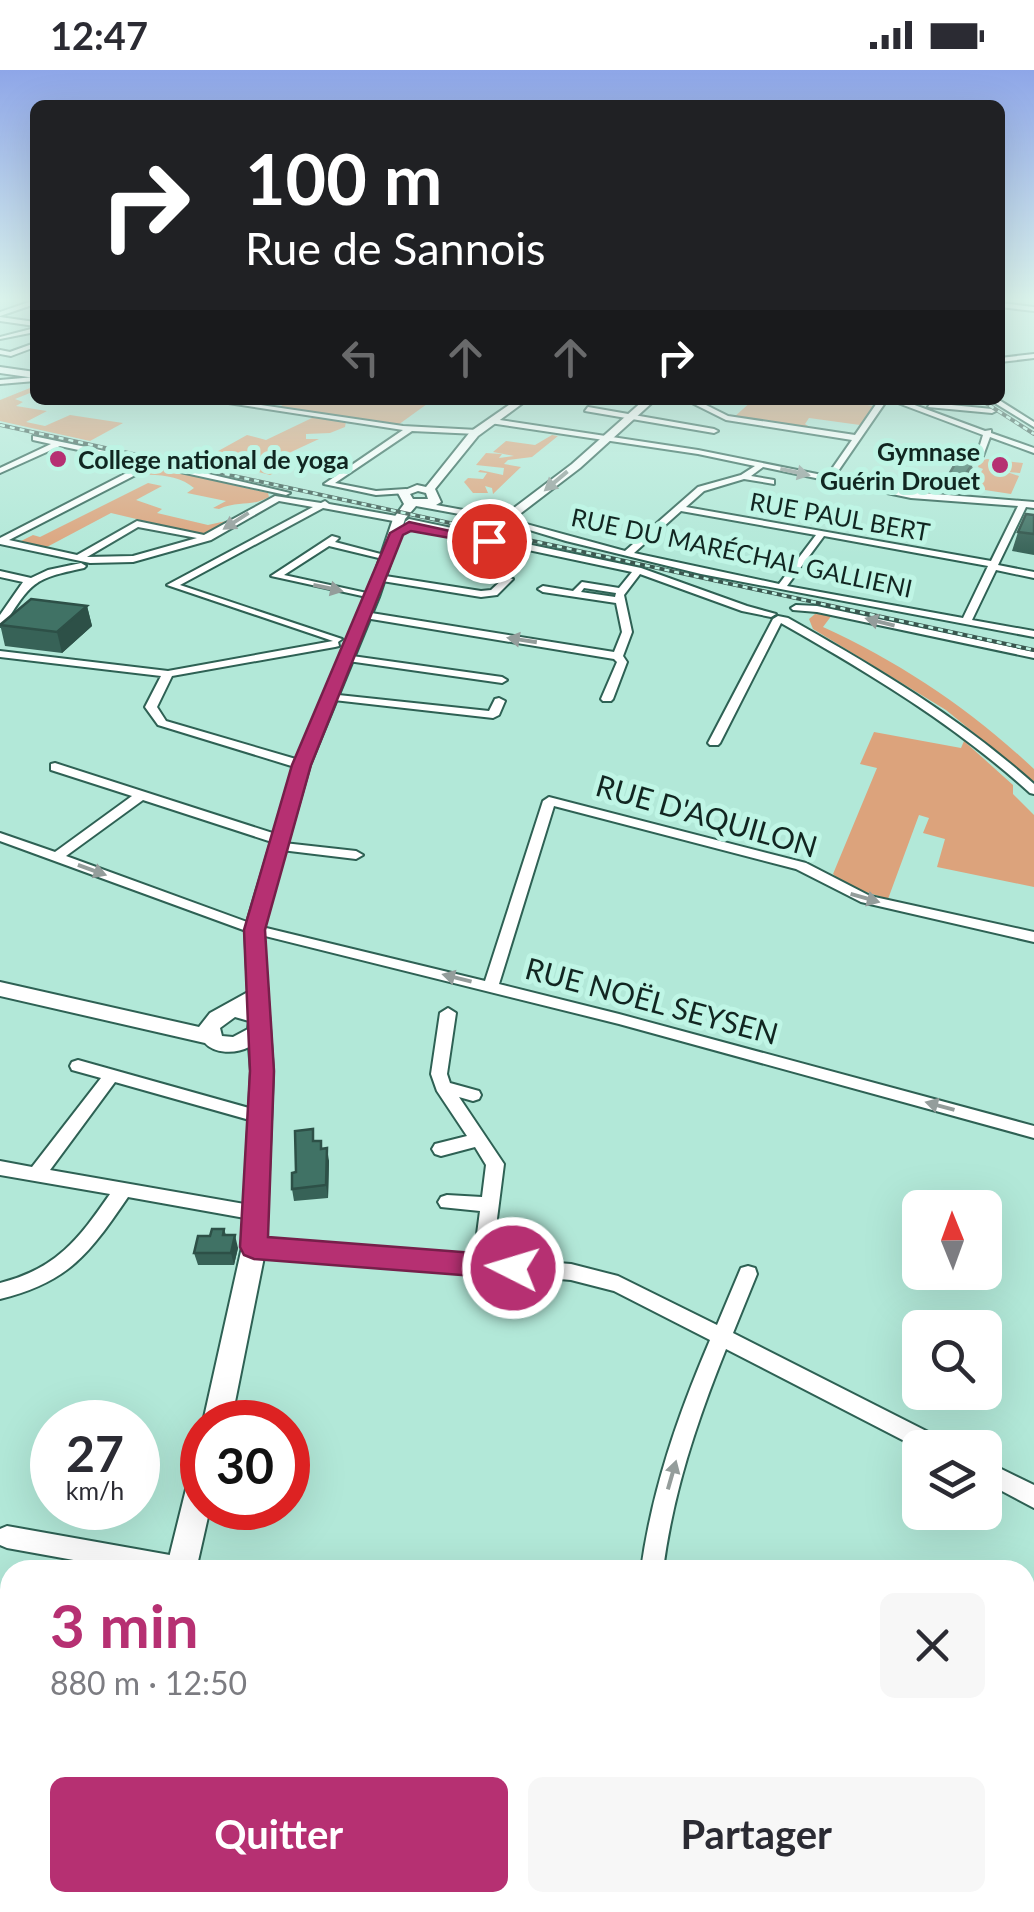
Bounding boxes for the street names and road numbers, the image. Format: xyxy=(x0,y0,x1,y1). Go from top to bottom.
street label: RUE PAUL BERT xyxy=(748,485,933,547)
street label: RUE DU MARÉCHAL GALLIENI xyxy=(569,501,915,603)
street label: RUE D'AQUILON xyxy=(592,766,822,864)
street label: RUE NOËL SEYSEN xyxy=(522,949,782,1051)

